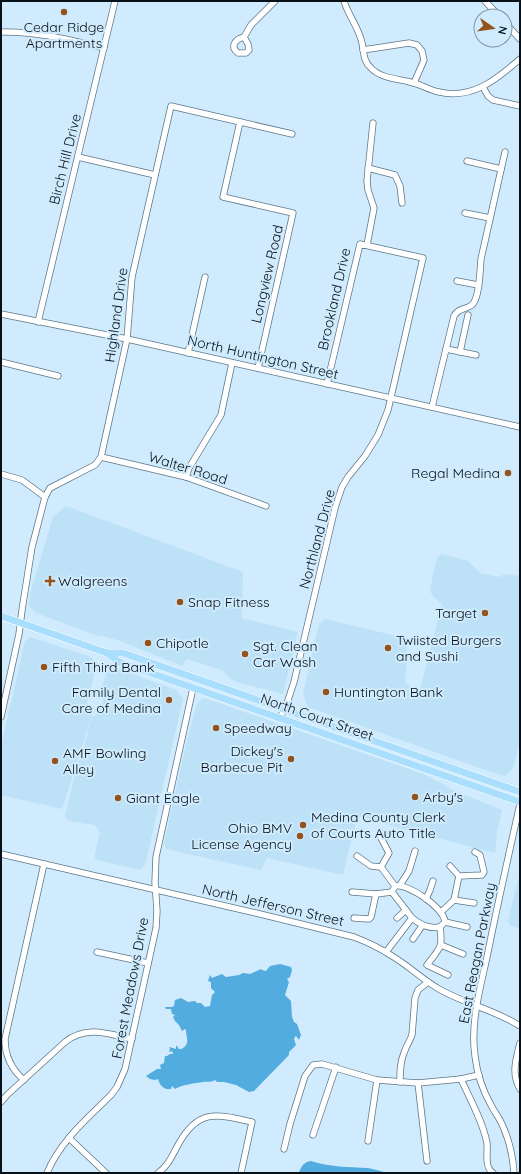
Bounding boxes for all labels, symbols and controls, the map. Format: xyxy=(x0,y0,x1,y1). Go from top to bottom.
marker: Cedar Ridge Apartments xyxy=(59,7,69,17)
north arrow xyxy=(473,8,513,48)
place label: Cedar Ridge Apartments xyxy=(24,18,104,52)
text: N xyxy=(495,25,510,36)
street label: Birch Hill Drive xyxy=(45,111,85,206)
street label: Longview Road xyxy=(247,223,287,325)
street label: Brookland Drive xyxy=(313,246,355,352)
street label: Highland Drive xyxy=(100,266,132,364)
street label: North Huntington Street xyxy=(186,331,341,383)
street label: Walter Road xyxy=(146,447,230,489)
place label: Regal Medina xyxy=(411,464,500,482)
marker: Regal Medina xyxy=(503,468,513,478)
street label: Northland Drive xyxy=(295,487,339,591)
place label: Walgreens xyxy=(58,572,127,590)
marker: Walgreens xyxy=(45,576,55,586)
place label: Snap Fitness xyxy=(188,593,270,611)
marker: Snap Fitness xyxy=(175,597,185,607)
place label: Target xyxy=(435,604,477,622)
marker: Target xyxy=(480,608,490,618)
place label: Twiisted Burgers and Sushi xyxy=(396,631,501,665)
place label: Chipotle xyxy=(156,634,209,652)
place label: Sgt. Clean Car Wash xyxy=(253,637,317,671)
marker: Chipotle xyxy=(143,638,153,648)
marker: Twiisted Burgers and Sushi xyxy=(383,643,393,653)
marker: Sgt. Clean Car Wash xyxy=(240,649,250,659)
place label: Fifth Third Bank xyxy=(52,658,155,676)
marker: Fifth Third Bank xyxy=(39,662,49,672)
place label: Family Dental Care of Medina xyxy=(62,683,161,717)
place label: Huntington Bank xyxy=(334,683,443,701)
marker: Huntington Bank xyxy=(321,687,331,697)
street label: North Court Street xyxy=(258,689,376,745)
marker: Family Dental Care of Medina xyxy=(164,695,174,705)
place label: Speedway xyxy=(224,719,292,737)
marker: Speedway xyxy=(211,723,221,733)
place label: Dickey's Barbecue Pit xyxy=(201,742,283,776)
place label: AMF Bowling Alley xyxy=(63,744,147,778)
marker: Dickey's Barbecue Pit xyxy=(286,754,296,764)
marker: AMF Bowling Alley xyxy=(50,756,60,766)
place label: Arby's xyxy=(423,788,463,806)
place label: Giant Eagle xyxy=(126,789,200,807)
marker: Arby's xyxy=(410,792,420,802)
marker: Giant Eagle xyxy=(113,793,123,803)
place label: Medina County Clerk of Courts Auto Title xyxy=(311,808,446,842)
place label: Ohio BMV License Agency xyxy=(191,819,292,853)
marker: Medina County Clerk of Courts Auto Title xyxy=(298,820,308,830)
marker: Ohio BMV License Agency xyxy=(295,831,305,841)
street label: North Jefferson Street xyxy=(200,880,346,930)
street label: East Reagan Parkway xyxy=(455,881,499,1025)
street label: Forest Meadows Drive xyxy=(107,916,153,1060)

